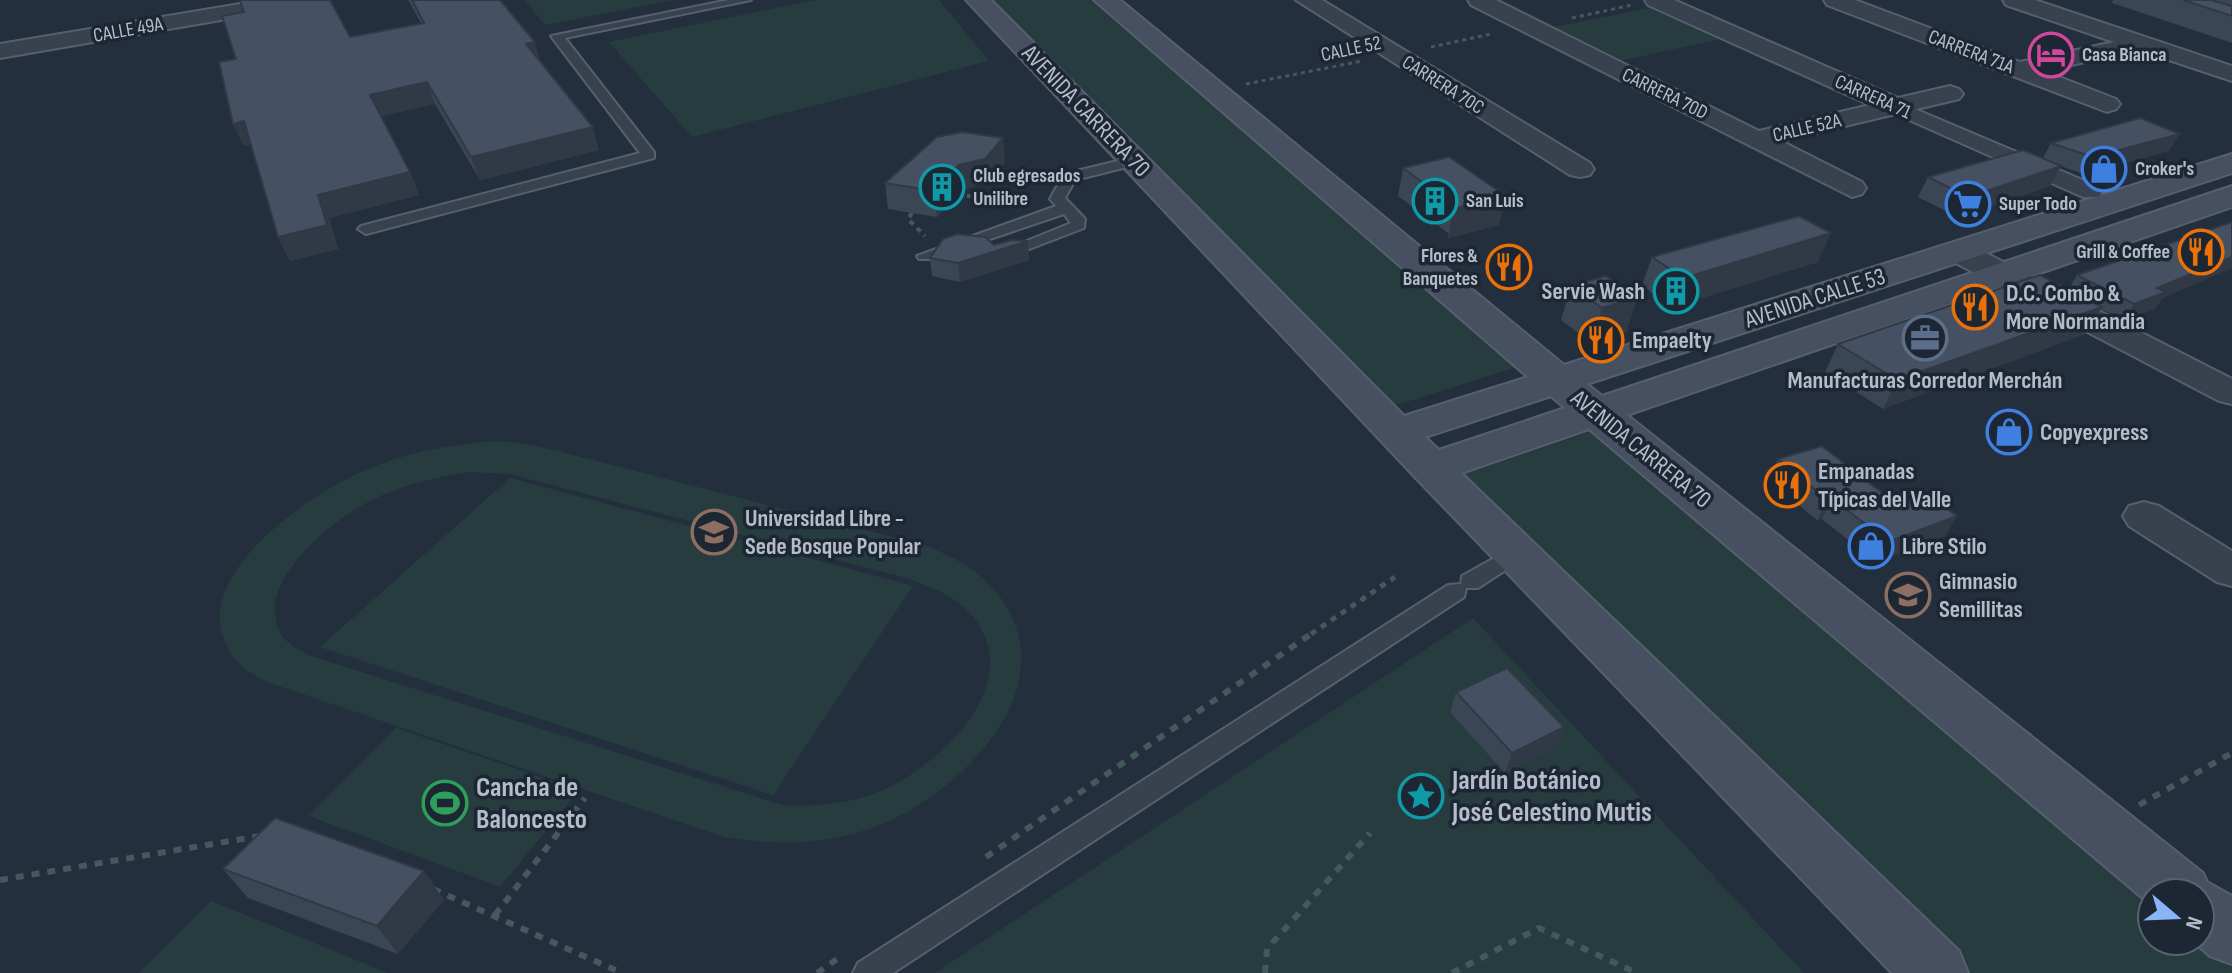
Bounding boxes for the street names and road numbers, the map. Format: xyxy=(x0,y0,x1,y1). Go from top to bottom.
street label: CALLE 49A xyxy=(91,12,165,48)
street label: CARRERA 71A xyxy=(1925,25,2018,79)
street label: CALLE 52 xyxy=(1319,31,1383,67)
street label: AVENIDA CARRERA 70 xyxy=(1015,38,1156,183)
street label: CARRERA 70C xyxy=(1397,50,1489,120)
street label: CARRERA 70D xyxy=(1618,63,1712,125)
street label: CARRERA 71 xyxy=(1831,70,1915,124)
street label: CALLE 52A xyxy=(1771,108,1844,147)
street label: AVENIDA CALLE 53 xyxy=(1740,262,1889,335)
street label: AVENIDA CARRERA 70 xyxy=(1564,383,1717,514)

